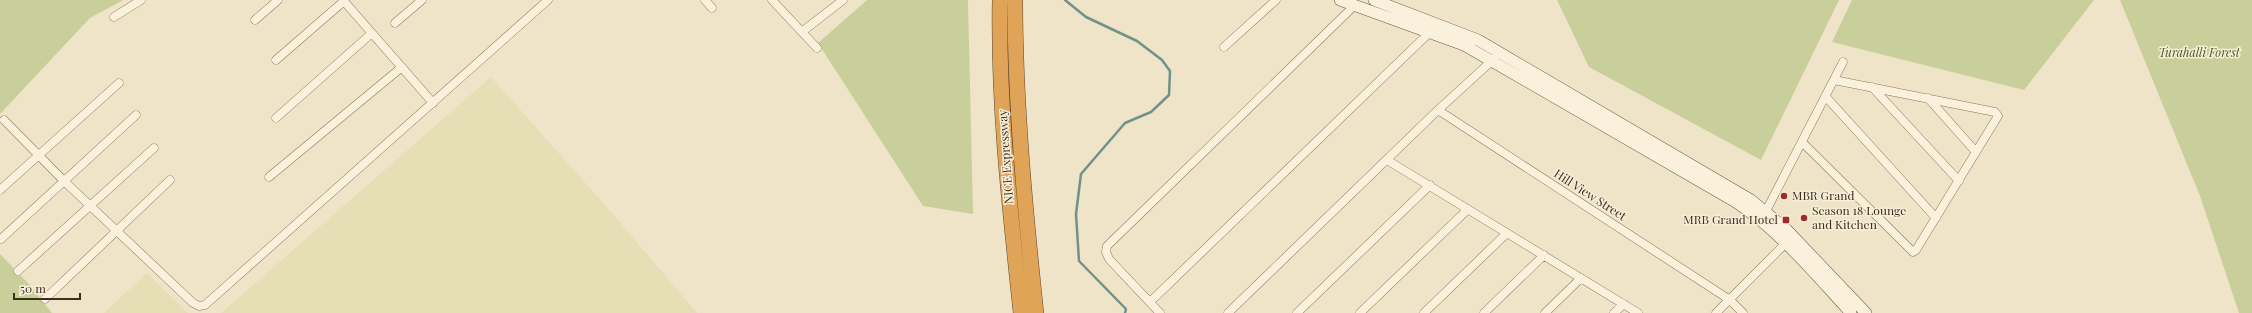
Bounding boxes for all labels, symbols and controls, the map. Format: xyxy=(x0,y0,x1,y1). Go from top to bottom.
park label: Turahalli Forest xyxy=(2158,44,2241,60)
street label: NICE Expressway xyxy=(994,109,1016,205)
street label: Hill View Street xyxy=(1551,165,1630,224)
place label: MBR Grand xyxy=(1792,187,1854,203)
marker: MBR Grand xyxy=(1779,191,1789,201)
place label: Season 18 Lounge and Kitchen xyxy=(1812,202,1906,232)
place label: MRB Grand Hotel xyxy=(1683,211,1779,227)
marker: Season 18 Lounge and Kitchen xyxy=(1799,213,1809,223)
marker: MRB Grand Hotel xyxy=(1781,215,1791,225)
scale bar xyxy=(14,275,80,301)
text: 50 m xyxy=(20,280,46,296)

